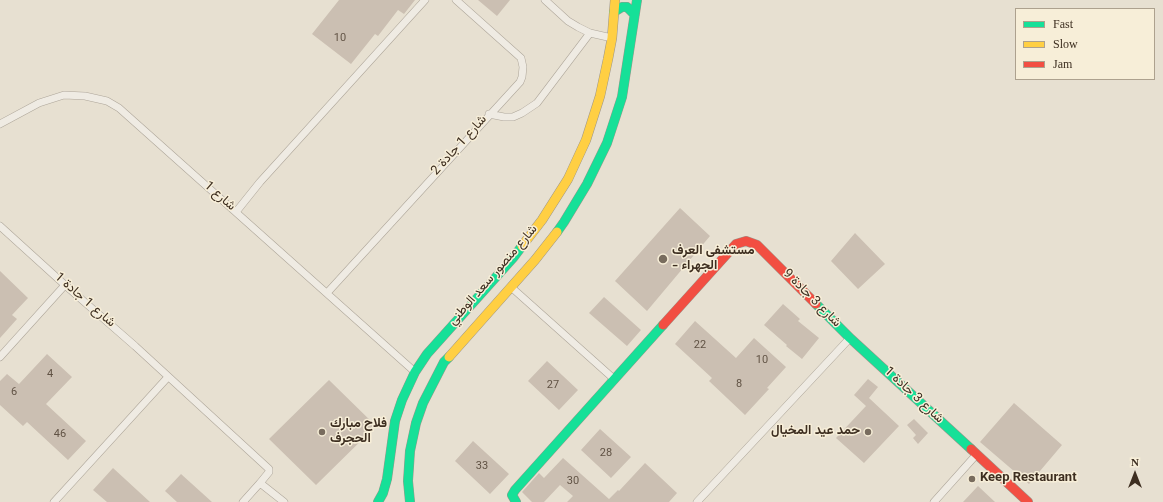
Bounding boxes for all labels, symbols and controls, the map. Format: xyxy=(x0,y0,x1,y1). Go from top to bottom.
legend xyxy=(1015,8,1155,80)
text: Fast xyxy=(1053,17,1073,31)
house number: 10 xyxy=(334,32,346,46)
text: Slow xyxy=(1053,37,1078,51)
text: Jam xyxy=(1053,57,1072,71)
street label: شارع 1 جادة 2 xyxy=(429,113,491,179)
street label: شارع 1 xyxy=(200,179,238,215)
street label: شارع منصور سعد الوطني xyxy=(446,223,542,329)
place label: مستشفى العرف - الجهراء xyxy=(672,244,754,275)
marker: مستشفى العرف - الجهراء xyxy=(657,253,669,265)
street label: شارع 3 جادة 9 xyxy=(779,267,843,331)
street label: شارع 1 جادة 1 xyxy=(50,270,118,332)
house number: 22 xyxy=(694,339,706,353)
house number: 10 xyxy=(756,354,768,368)
street label: شارع 3 جادة 1 xyxy=(880,365,946,427)
house number: 4 xyxy=(47,368,53,382)
house number: 8 xyxy=(736,378,742,392)
house number: 27 xyxy=(547,379,559,393)
house number: 6 xyxy=(11,386,17,400)
place label: فلاح مبارك الحجرف xyxy=(330,417,387,448)
place label: حمد عيد المخيال xyxy=(771,424,860,440)
marker: فلاح مبارك الحجرف xyxy=(317,427,327,437)
marker: حمد عيد المخيال xyxy=(863,427,873,437)
house number: 46 xyxy=(54,428,66,442)
house number: 28 xyxy=(600,447,612,461)
north arrow xyxy=(1115,454,1155,494)
text: N xyxy=(1131,456,1139,468)
house number: 33 xyxy=(476,460,488,474)
place label: Keep Restaurant xyxy=(980,471,1077,487)
marker: Keep Restaurant xyxy=(967,474,977,484)
house number: 30 xyxy=(567,475,579,489)

